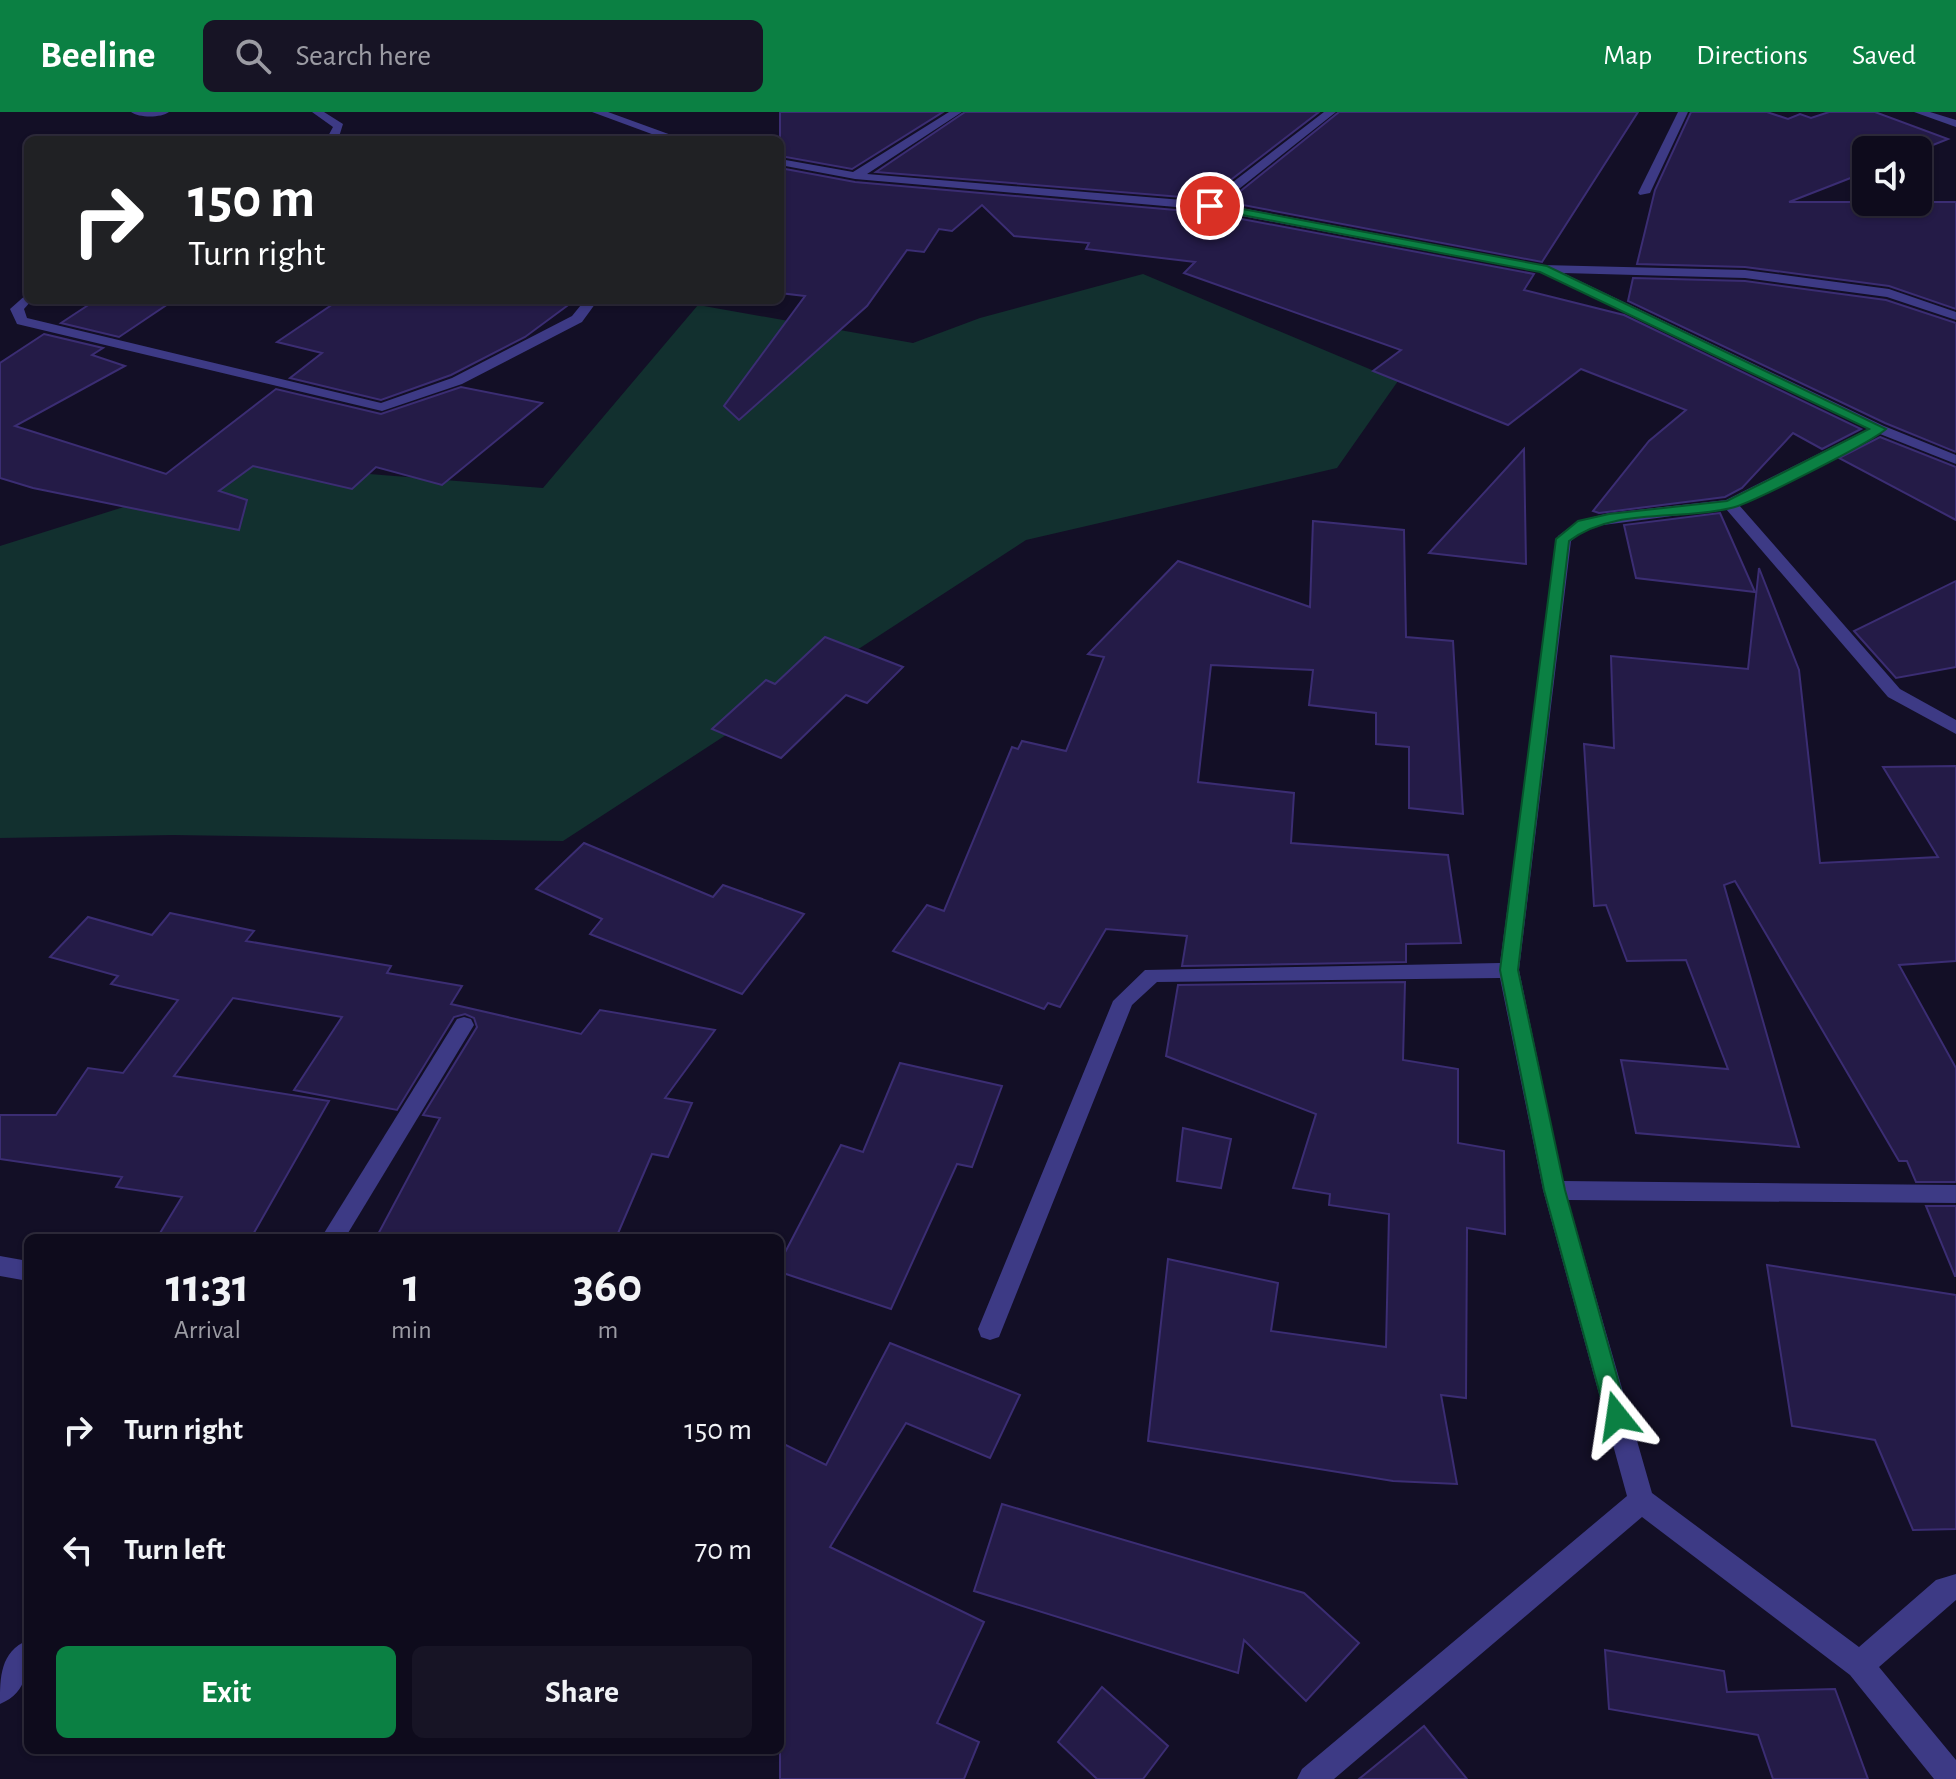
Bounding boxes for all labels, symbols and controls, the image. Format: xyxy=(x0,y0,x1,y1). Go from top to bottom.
search box xyxy=(203,20,763,92)
icon: search xyxy=(231,34,275,78)
text: Beeline xyxy=(40,37,155,75)
text: Search here xyxy=(295,41,431,71)
text: Map xyxy=(1603,42,1652,70)
text: Directions xyxy=(1696,42,1808,70)
text: Saved xyxy=(1852,42,1916,70)
map controls xyxy=(1852,136,1932,216)
button: sound xyxy=(1852,136,1932,216)
icon: right xyxy=(56,168,160,272)
text: 150 m xyxy=(188,171,315,227)
pin xyxy=(1176,172,1244,240)
icon: arrive xyxy=(1188,184,1232,228)
text: Turn right xyxy=(188,236,325,272)
text: 11:31 xyxy=(166,1263,249,1311)
text: 1 xyxy=(403,1263,420,1311)
text: 360 xyxy=(573,1263,642,1311)
text: Arrival xyxy=(174,1317,241,1343)
text: min xyxy=(391,1317,432,1343)
text: m xyxy=(597,1317,618,1343)
position arrow xyxy=(1575,1374,1659,1458)
icon: right xyxy=(56,1408,100,1452)
text: Turn right xyxy=(124,1415,243,1445)
text: 150 m xyxy=(684,1415,752,1445)
icon: left xyxy=(56,1528,100,1572)
text: Turn left xyxy=(124,1535,225,1565)
text: 70 m xyxy=(695,1535,752,1565)
button: Exit xyxy=(56,1646,396,1738)
button: Share xyxy=(412,1646,752,1738)

